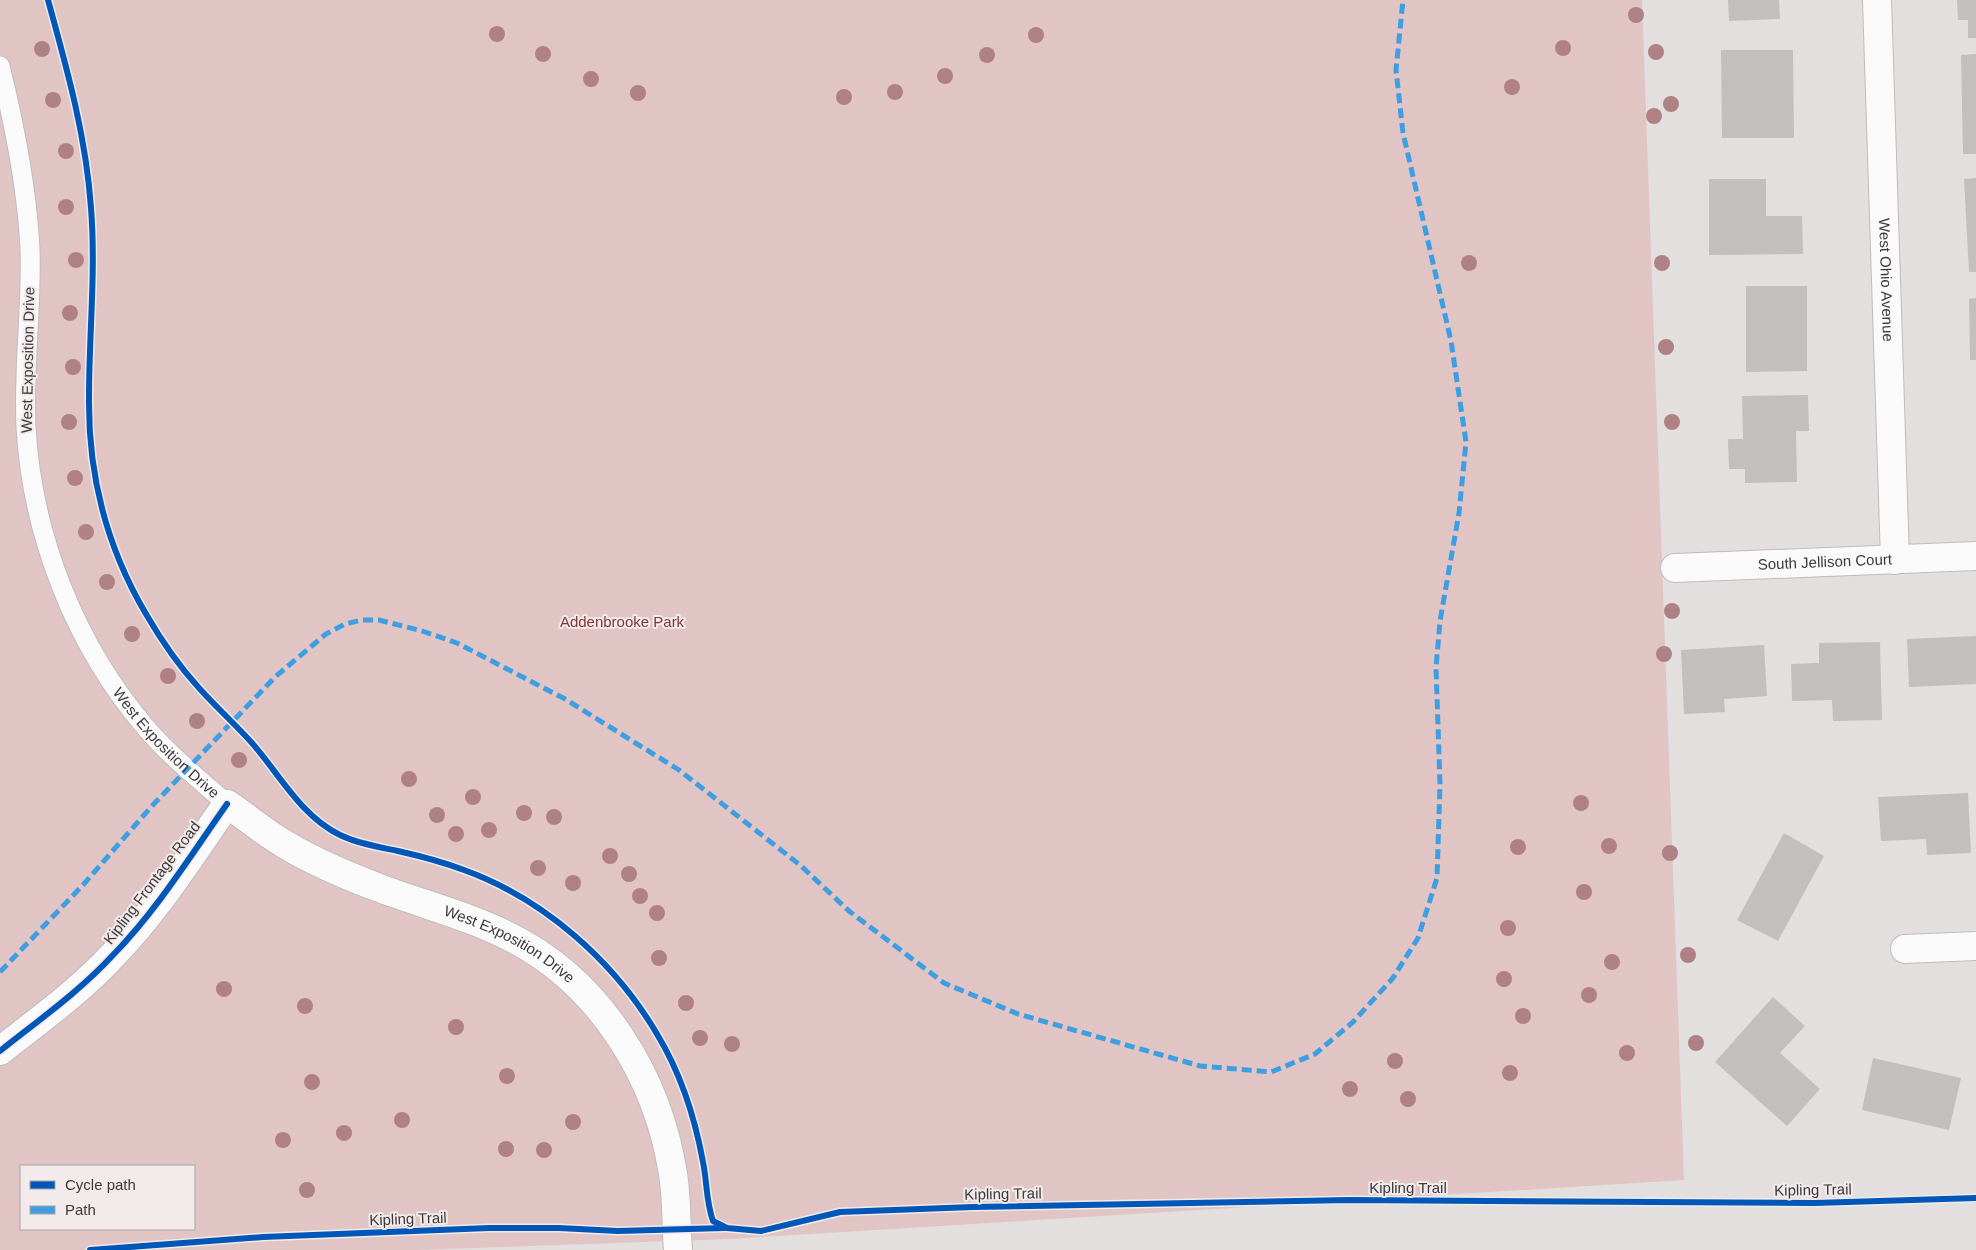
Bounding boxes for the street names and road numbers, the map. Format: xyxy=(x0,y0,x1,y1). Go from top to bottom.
street label: West Ohio Avenue xyxy=(1876,218,1897,342)
street label: West Exposition Drive xyxy=(18,287,37,433)
street label: South Jellison Court xyxy=(1757,550,1893,573)
street label: West Exposition Drive xyxy=(110,684,223,801)
street label: Kipling Frontage Road xyxy=(100,818,203,947)
street label: West Exposition Drive xyxy=(442,902,578,986)
street label: Kipling Trail xyxy=(1369,1179,1447,1196)
street label: Kipling Trail xyxy=(1774,1180,1852,1199)
street label: Kipling Trail xyxy=(964,1184,1042,1203)
street label: Kipling Trail xyxy=(369,1209,447,1228)

